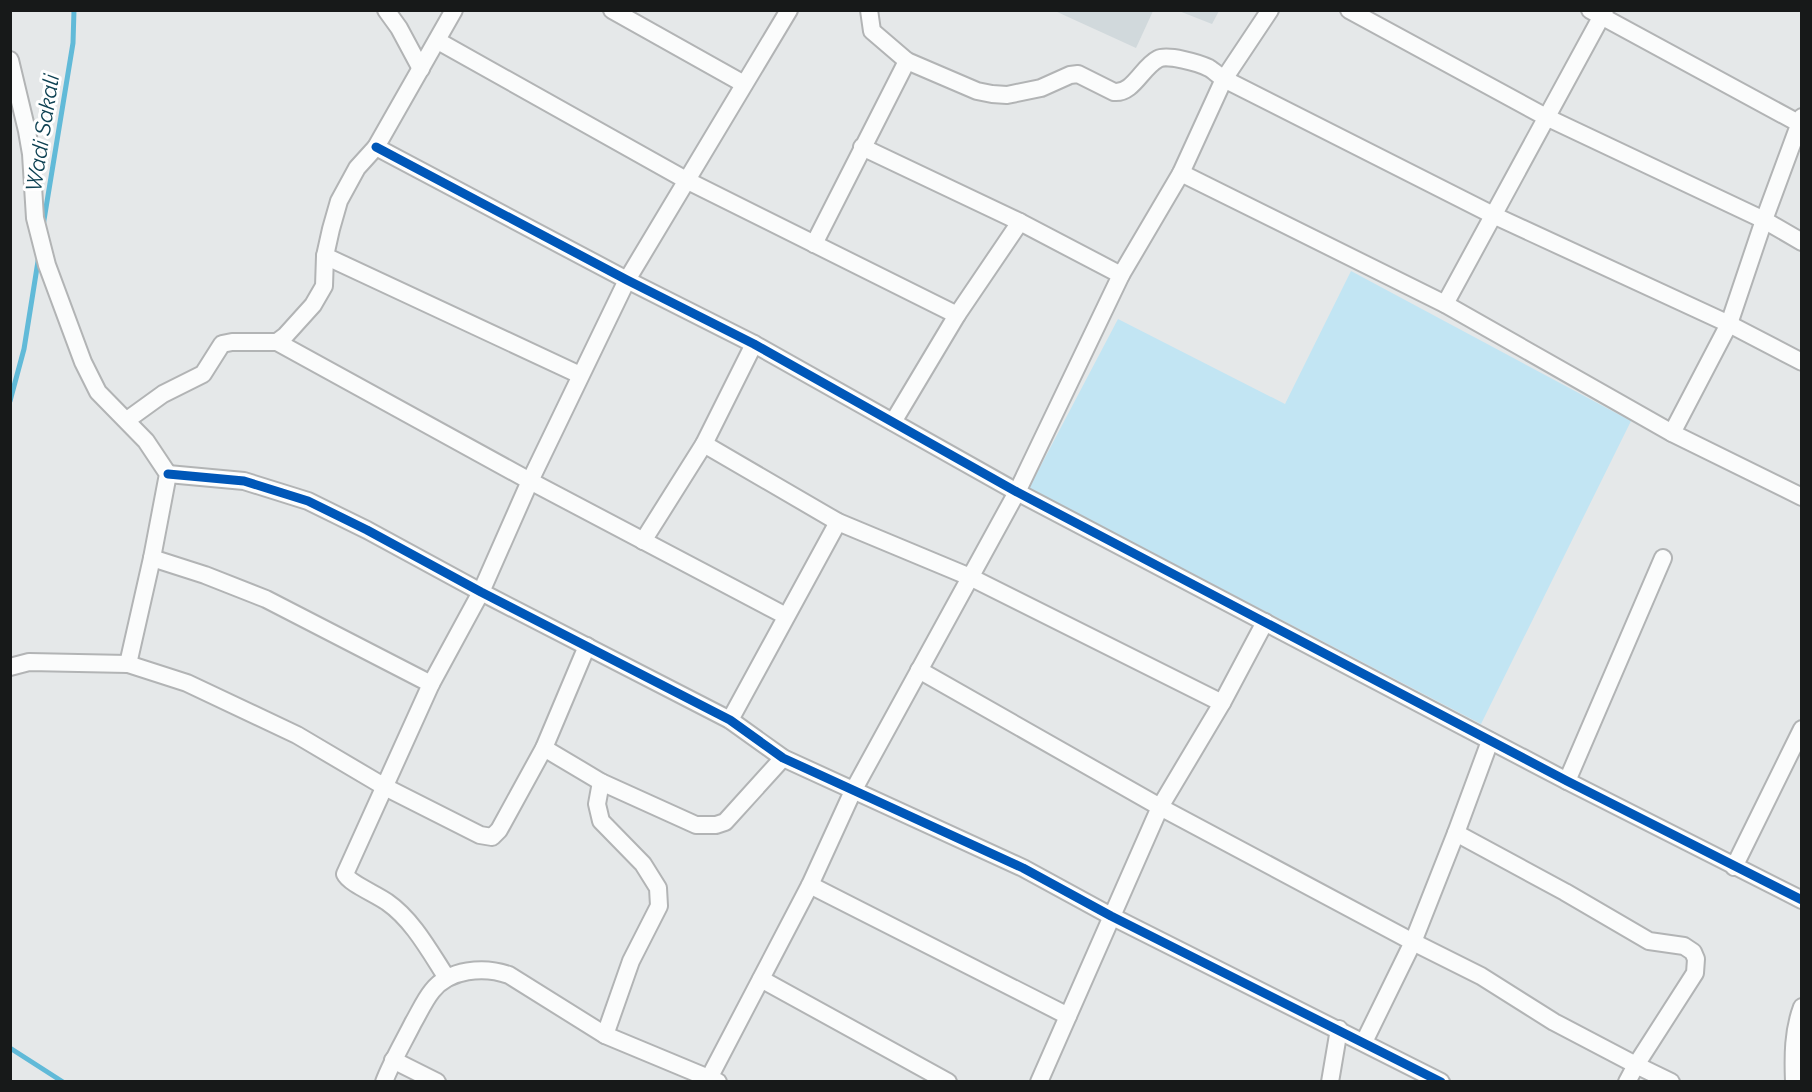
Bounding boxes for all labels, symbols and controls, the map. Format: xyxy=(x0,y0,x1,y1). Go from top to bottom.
water label: Wadi Sakali xyxy=(20,71,64,194)

